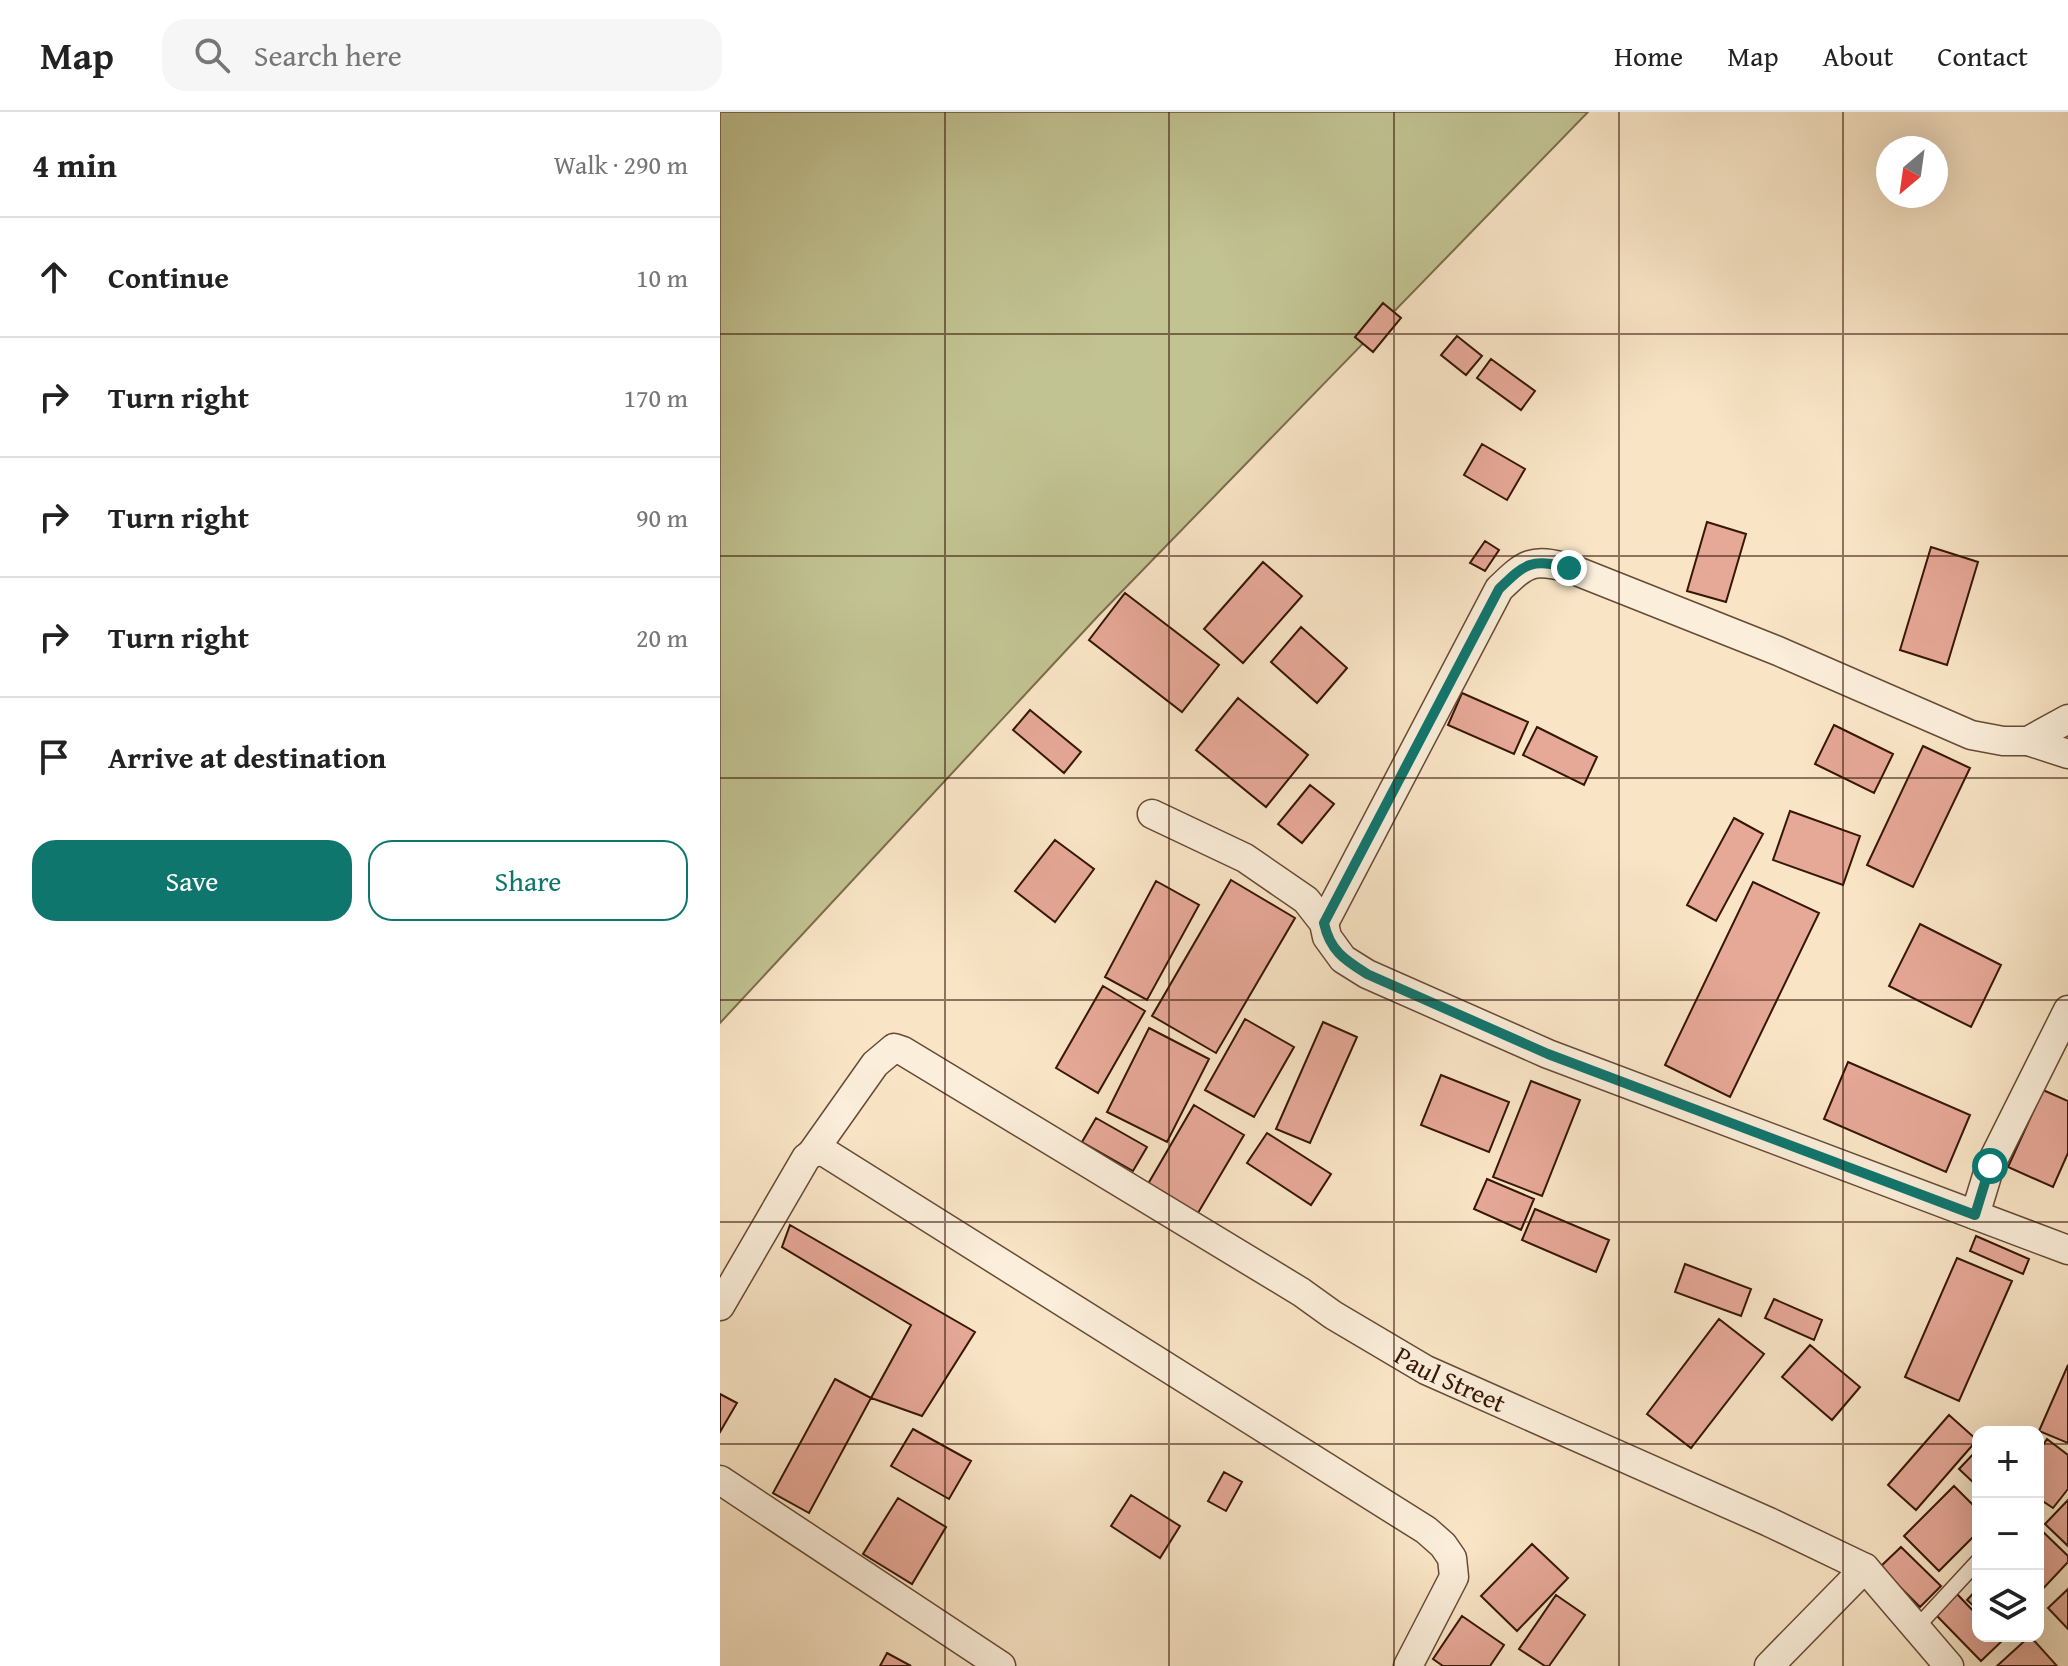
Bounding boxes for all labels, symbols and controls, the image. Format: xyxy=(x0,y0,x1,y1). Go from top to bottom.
search box xyxy=(162,19,722,91)
text: Map xyxy=(40,27,114,83)
icon: search xyxy=(190,33,234,77)
text: Search here xyxy=(254,33,402,77)
text: Home xyxy=(1614,35,1683,76)
text: Map xyxy=(1727,35,1779,76)
text: About xyxy=(1823,35,1893,76)
text: Contact xyxy=(1937,35,2028,76)
north arrow xyxy=(1876,136,1948,208)
text: 4 min xyxy=(32,140,117,189)
text: Walk · 290 m xyxy=(554,145,688,184)
icon: ahead xyxy=(32,255,76,299)
text: Continue xyxy=(108,255,229,299)
text: 10 m xyxy=(636,258,688,297)
icon: right xyxy=(32,375,76,419)
text: Turn right xyxy=(108,375,249,419)
text: 170 m xyxy=(623,378,688,417)
icon: right xyxy=(32,495,76,539)
text: Turn right xyxy=(108,495,249,539)
text: 90 m xyxy=(636,498,688,537)
route end xyxy=(1551,550,1587,586)
icon: right xyxy=(32,615,76,659)
text: Turn right xyxy=(108,615,249,659)
text: 20 m xyxy=(636,618,688,657)
icon: arrive xyxy=(32,735,76,779)
text: Arrive at destination xyxy=(108,735,386,779)
button: Save xyxy=(32,840,352,921)
button: Share xyxy=(368,840,688,921)
route start xyxy=(1972,1148,2008,1184)
street label: Paul Street xyxy=(1387,1336,1512,1422)
map controls xyxy=(1972,1426,2044,1642)
button: + xyxy=(1972,1426,2044,1498)
button: − xyxy=(1972,1498,2044,1570)
button: layers xyxy=(1972,1570,2044,1642)

